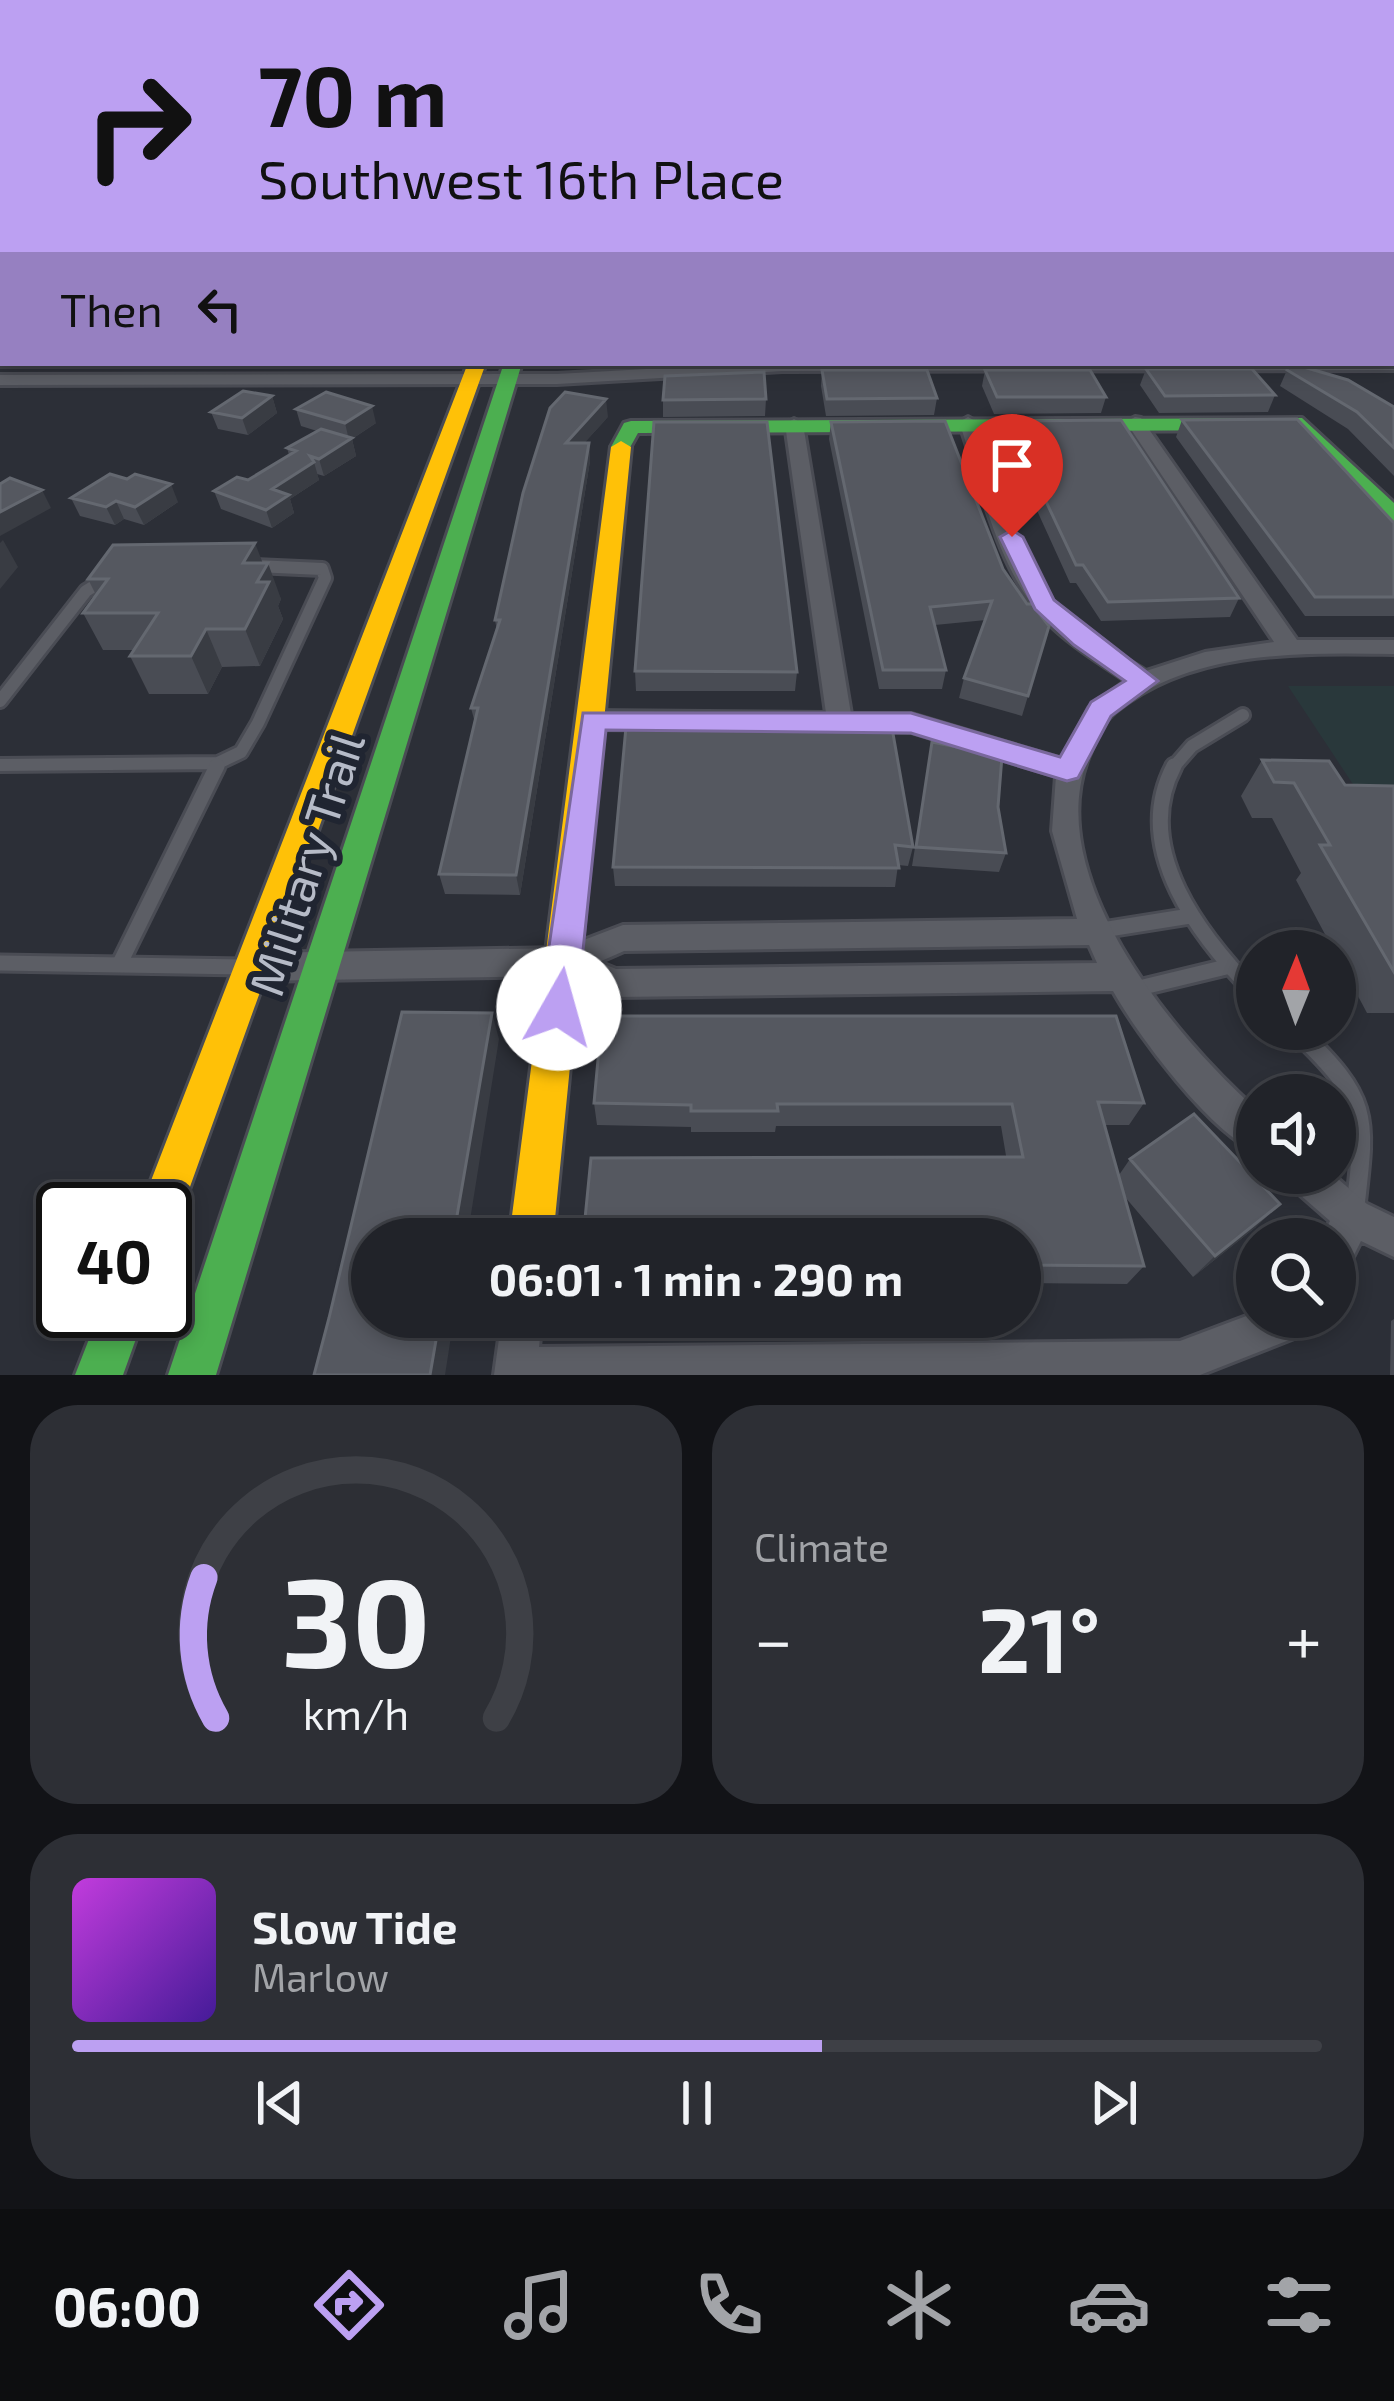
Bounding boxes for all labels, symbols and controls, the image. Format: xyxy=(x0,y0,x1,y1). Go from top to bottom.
text: 70 m xyxy=(258,43,448,144)
icon: right xyxy=(60,48,216,204)
text: Southwest 16th Place xyxy=(258,145,784,210)
icon: left xyxy=(187,276,253,342)
text: Then xyxy=(60,282,163,336)
pin xyxy=(961,414,1063,537)
icon: arrive xyxy=(979,432,1045,498)
street label: Military Trail xyxy=(235,725,375,1002)
north arrow xyxy=(1236,930,1356,1050)
map controls xyxy=(1236,930,1356,1338)
position arrow xyxy=(496,945,622,1071)
button: sound xyxy=(1236,1074,1356,1194)
speed limit sign: 40 xyxy=(36,1182,192,1338)
button: search xyxy=(1236,1218,1356,1338)
text: 06:01 · 1 min · 290 m xyxy=(489,1251,903,1305)
text: Climate xyxy=(754,1523,889,1570)
text: 30 xyxy=(281,1542,431,1692)
text: 21° xyxy=(978,1583,1100,1691)
text: − xyxy=(754,1598,793,1677)
text: + xyxy=(1286,1598,1322,1677)
text: km/h xyxy=(303,1686,409,1738)
text: Slow Tide xyxy=(252,1899,457,1953)
text: Marlow xyxy=(252,1953,389,2000)
icon: previous xyxy=(247,2070,313,2136)
icon: pause xyxy=(664,2070,730,2136)
icon: next xyxy=(1081,2070,1147,2136)
icon: directions xyxy=(307,2263,391,2347)
icon: music xyxy=(497,2263,581,2347)
icon: phone xyxy=(687,2263,771,2347)
icon: climate xyxy=(877,2263,961,2347)
icon: car xyxy=(1067,2263,1151,2347)
icon: filters xyxy=(1257,2263,1341,2347)
text: 06:00 xyxy=(53,2273,201,2338)

